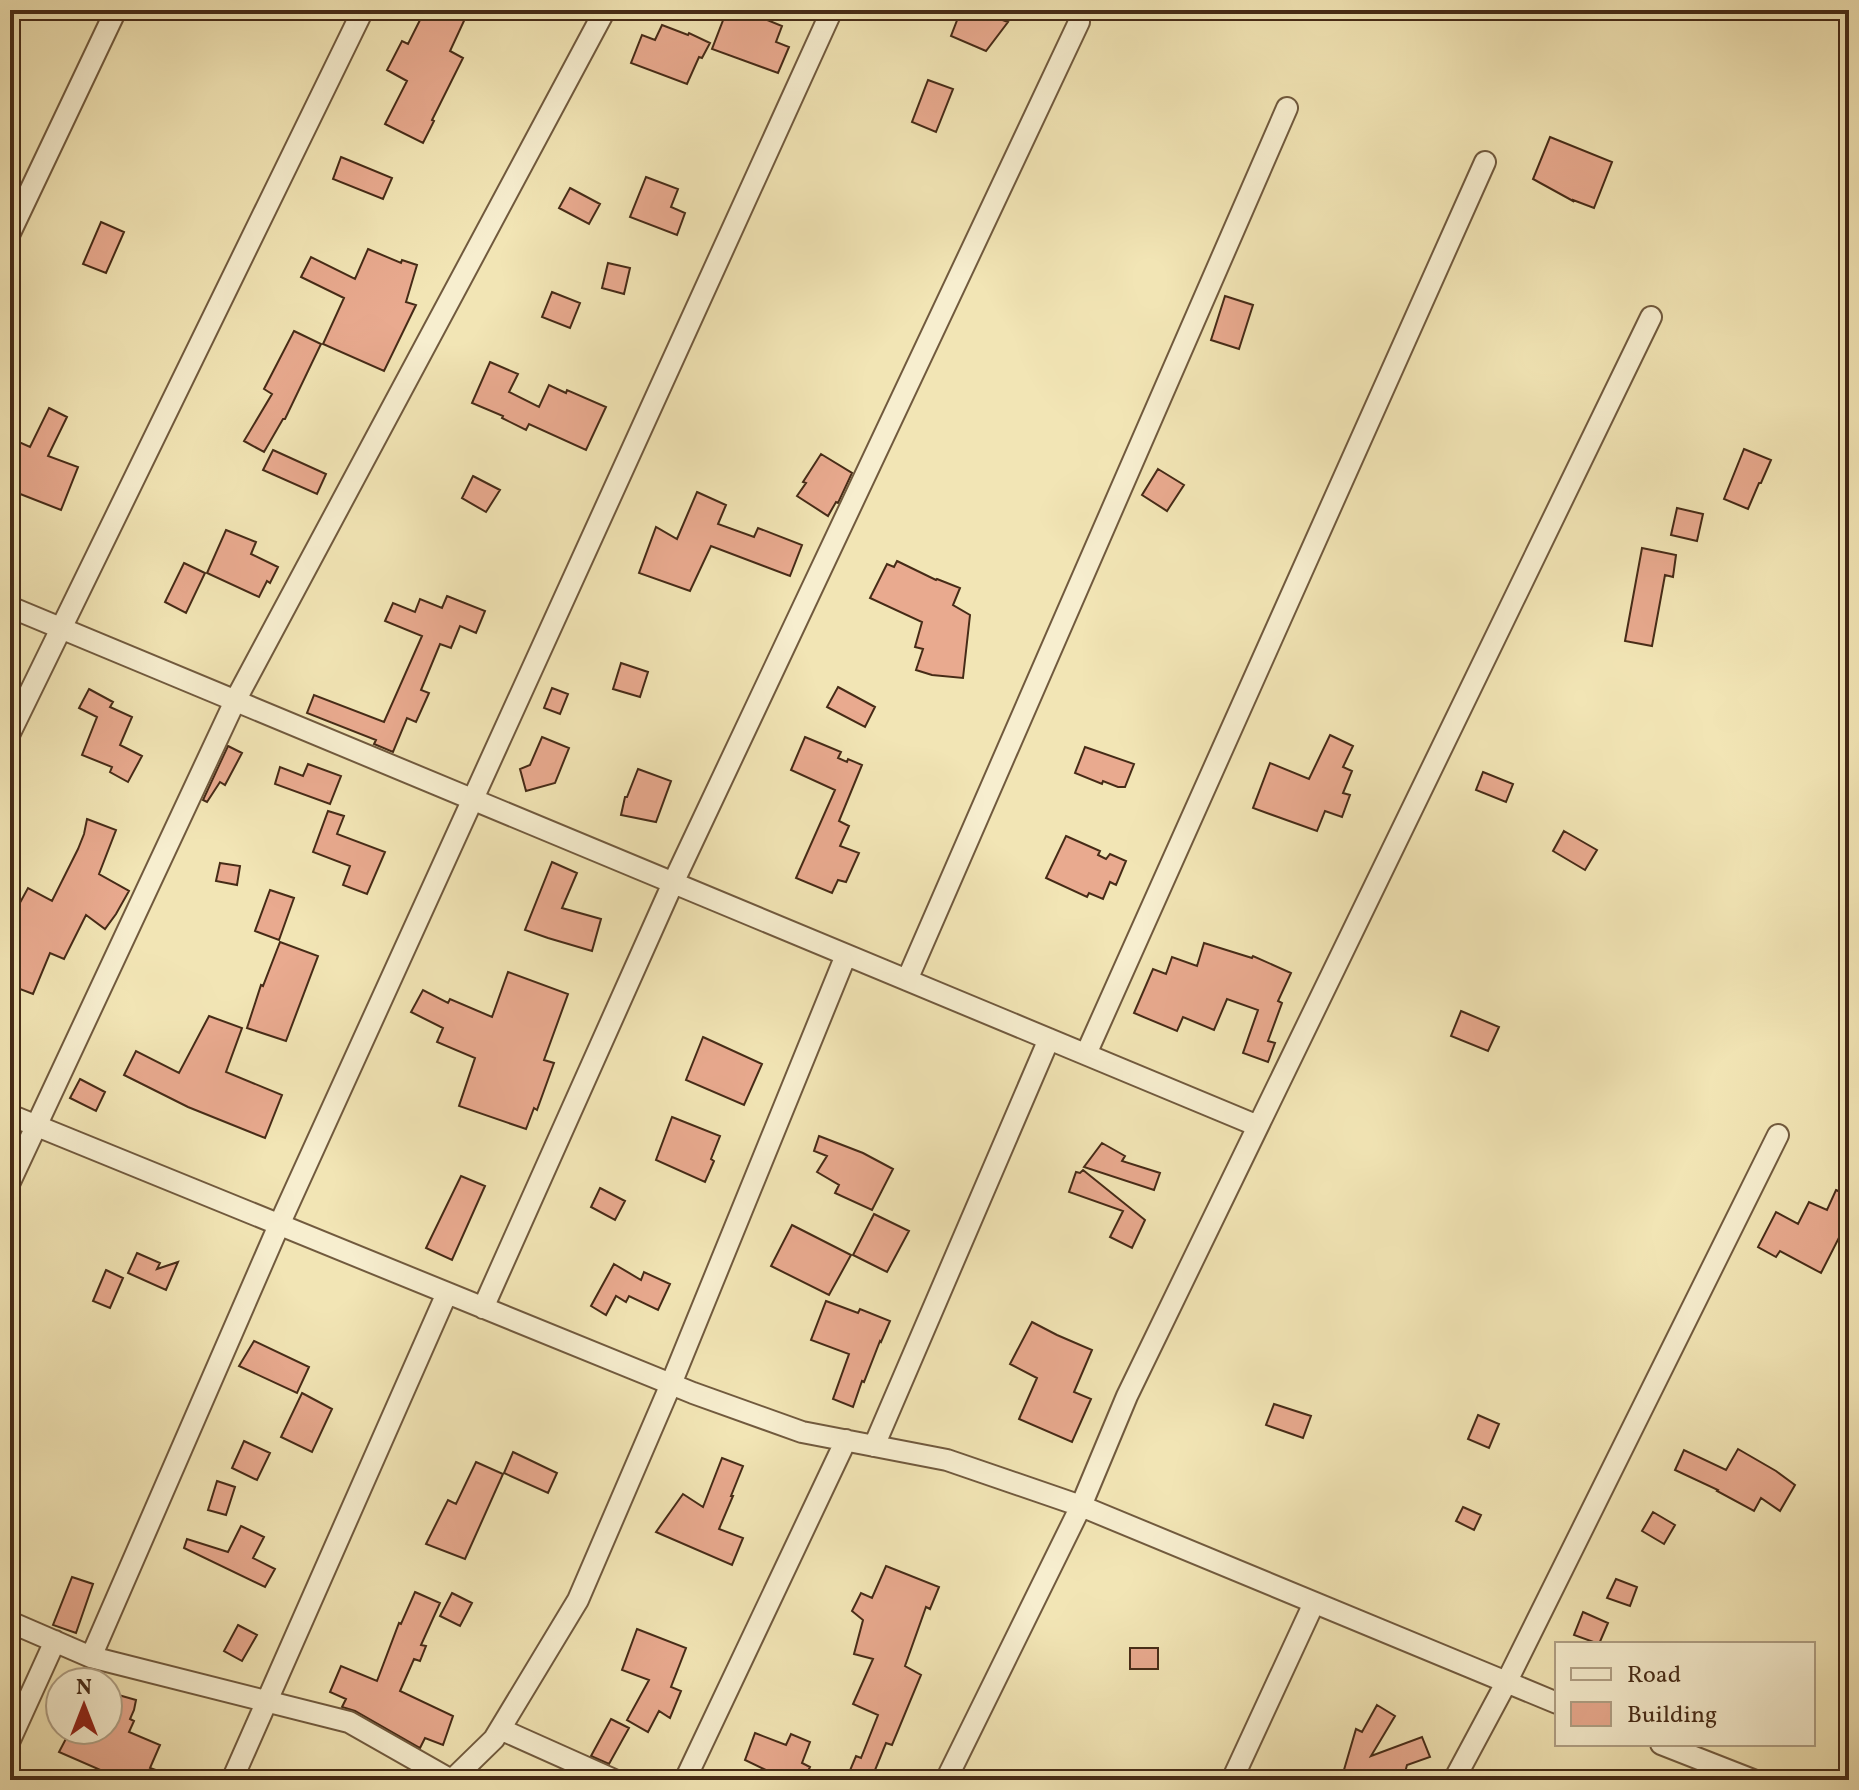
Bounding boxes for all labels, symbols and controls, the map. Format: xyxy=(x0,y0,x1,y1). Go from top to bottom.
legend xyxy=(1555,1642,1815,1746)
text: Road xyxy=(1627,1659,1681,1693)
north arrow xyxy=(44,1666,124,1746)
text: N xyxy=(76,1673,92,1704)
text: Building xyxy=(1627,1699,1717,1733)

